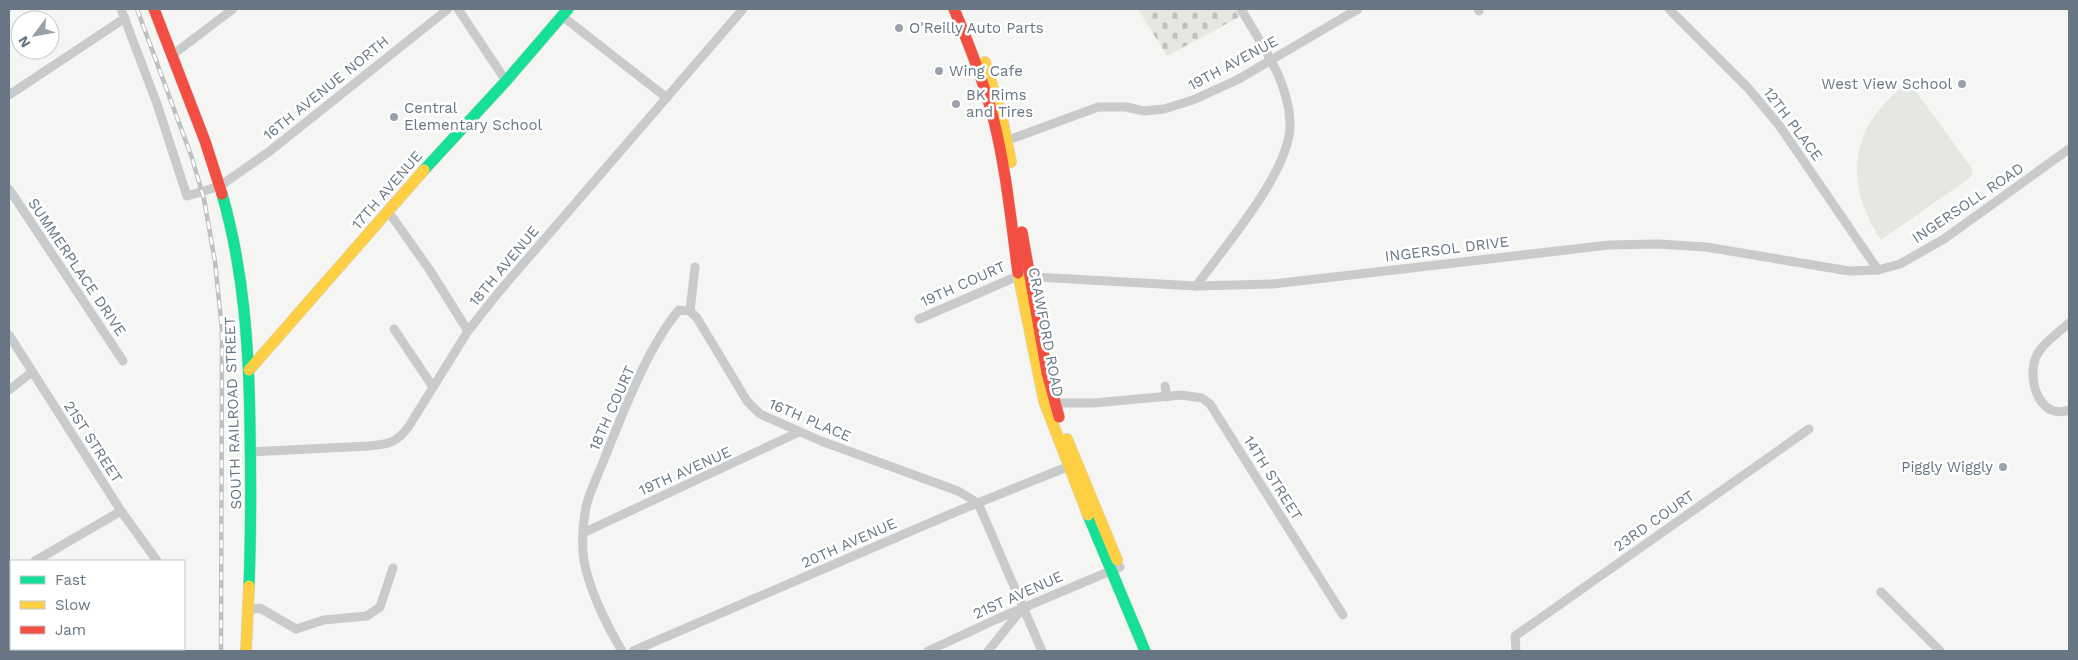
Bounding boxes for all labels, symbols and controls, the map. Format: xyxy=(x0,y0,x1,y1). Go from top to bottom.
north arrow xyxy=(10,10,60,60)
place label: O'Reilly Auto Parts xyxy=(909,19,1044,37)
marker: O'Reilly Auto Parts xyxy=(893,22,905,34)
street label: 16TH AVENUE NORTH xyxy=(260,32,392,144)
street label: 19TH AVENUE xyxy=(1185,32,1281,94)
text: N xyxy=(14,33,34,51)
place label: Wing Cafe xyxy=(949,62,1023,80)
marker: Wing Cafe xyxy=(933,65,945,77)
place label: West View School xyxy=(1821,75,1952,93)
marker: West View School xyxy=(1956,78,1968,90)
street label: 12TH PLACE xyxy=(1760,84,1826,164)
place label: BK Rims and Tires xyxy=(966,86,1033,121)
marker: BK Rims and Tires xyxy=(950,98,962,110)
place label: Central Elementary School xyxy=(404,99,543,134)
marker: Central Elementary School xyxy=(388,111,400,123)
street label: 17TH AVENUE xyxy=(348,147,426,233)
street label: INGERSOLL ROAD xyxy=(1909,159,2027,247)
street label: SUMMERPLACE DRIVE xyxy=(24,195,130,339)
street label: 18TH AVENUE xyxy=(465,222,543,310)
street label: INGERSOL DRIVE xyxy=(1384,232,1510,266)
street label: 19TH COURT xyxy=(918,257,1008,311)
street label: CRAWFORD ROAD xyxy=(1025,266,1067,398)
street label: SOUTH RAILROAD STREET xyxy=(221,316,245,510)
street label: 18TH COURT xyxy=(585,363,639,453)
street label: 16TH PLACE xyxy=(766,395,854,445)
street label: 21ST STREET xyxy=(60,398,126,486)
street label: 14TH STREET xyxy=(1240,432,1306,524)
street label: 19TH AVENUE xyxy=(636,443,734,499)
place label: Piggly Wiggly xyxy=(1901,458,1993,476)
marker: Piggly Wiggly xyxy=(1997,461,2009,473)
street label: 23RD COURT xyxy=(1610,487,1698,555)
street label: 20TH AVENUE xyxy=(799,514,899,572)
legend xyxy=(10,560,185,650)
street label: 21ST AVENUE xyxy=(970,567,1066,623)
text: Fast xyxy=(55,571,87,589)
text: Slow xyxy=(55,596,91,614)
text: Jam xyxy=(55,621,86,639)

